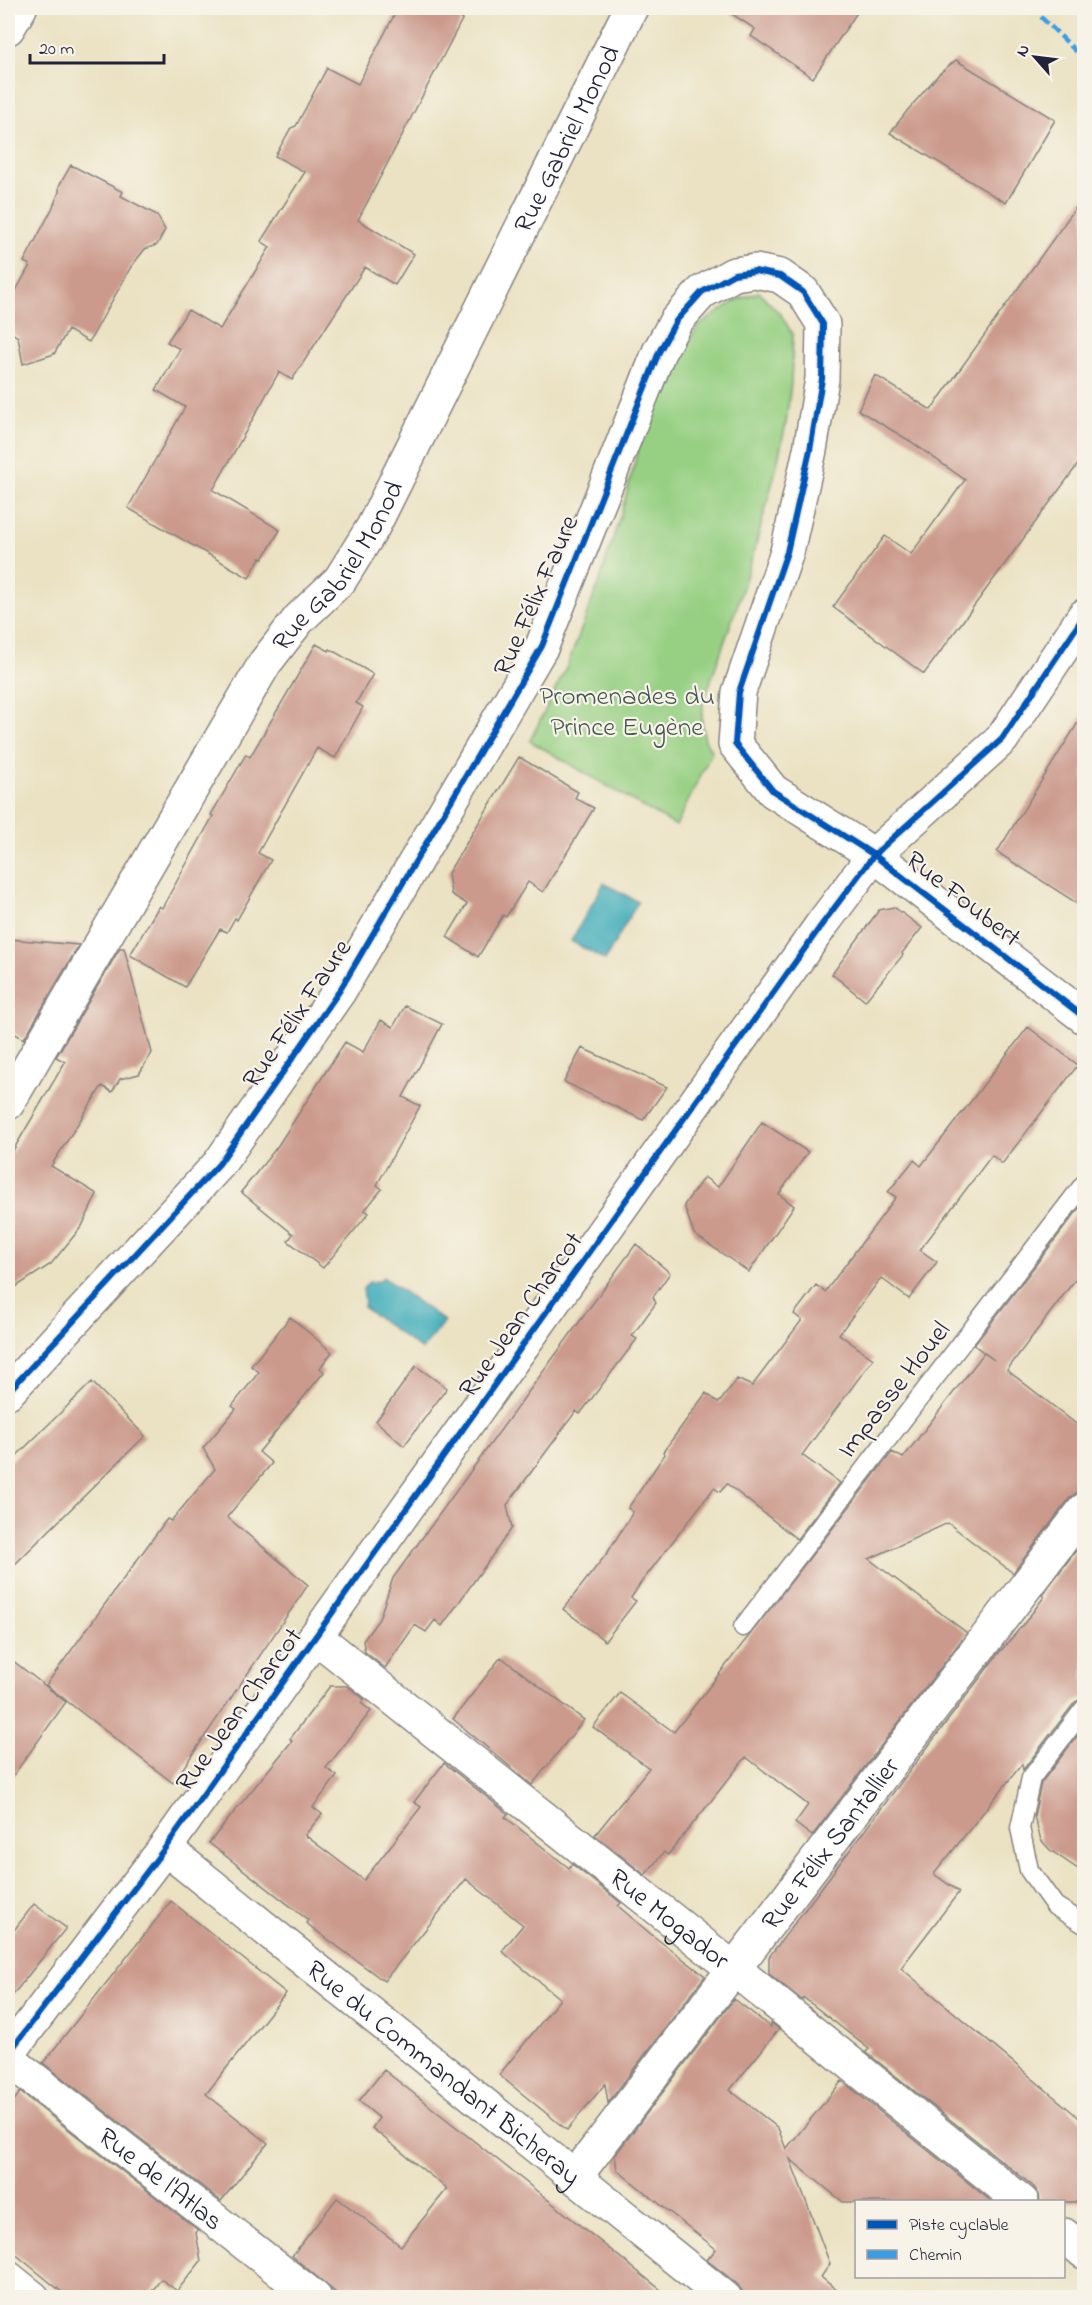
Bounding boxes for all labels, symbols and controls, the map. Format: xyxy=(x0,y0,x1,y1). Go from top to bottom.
scale bar xyxy=(30,27,164,65)
north arrow xyxy=(1005,27,1065,87)
text: 20 m xyxy=(39,37,74,63)
street label: Rue Gabriel Monod xyxy=(505,39,631,240)
text: N xyxy=(1010,40,1037,61)
street label: Rue Gabriel Monod xyxy=(264,475,415,661)
street label: Rue Félix Faure xyxy=(484,508,591,683)
park label: Promenades du Prince Eugène xyxy=(539,678,715,748)
street label: Rue Foubert xyxy=(896,842,1029,958)
street label: Rue Félix Faure xyxy=(234,931,363,1097)
street label: Rue Jean Charcot xyxy=(450,1224,594,1406)
street label: Impasse Houel xyxy=(829,1314,961,1467)
street label: Rue Jean Charcot xyxy=(167,1620,313,1801)
street label: Rue Félix Santallier xyxy=(753,1750,911,1939)
street label: Rue Mogador xyxy=(600,1860,737,1981)
street label: Rue du Commandant Bicheray xyxy=(297,1952,588,2197)
street label: Rue de l'Atlas xyxy=(89,2119,230,2241)
legend xyxy=(855,2200,1065,2278)
text: Piste cyclable xyxy=(909,2213,1010,2239)
text: Chemin xyxy=(909,2243,962,2269)

